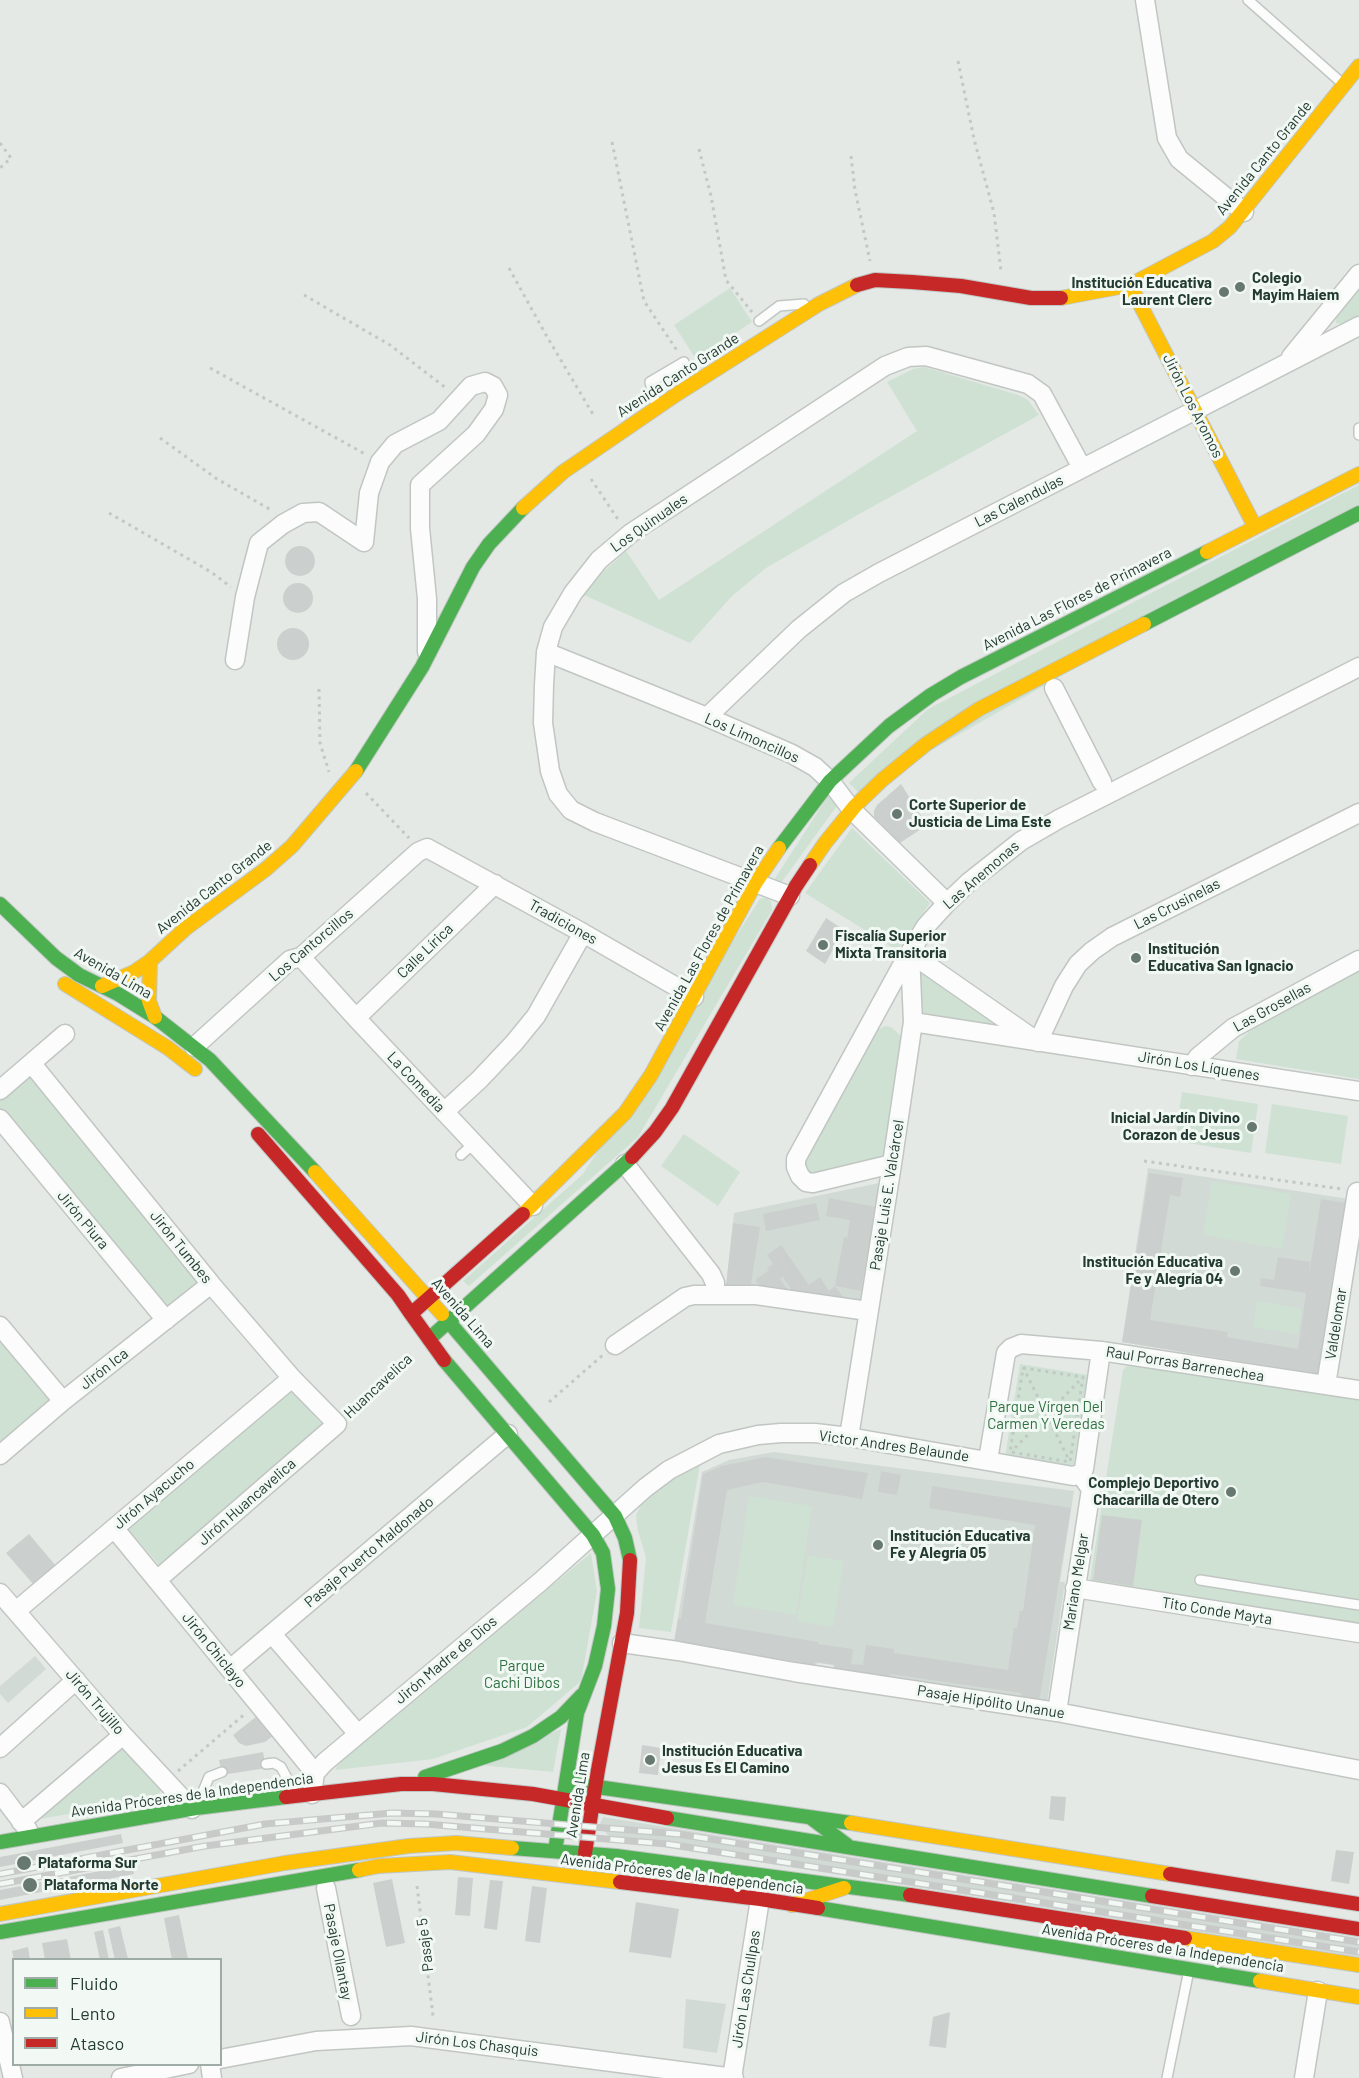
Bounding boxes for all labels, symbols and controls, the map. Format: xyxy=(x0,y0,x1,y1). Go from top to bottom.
street label: Avenida Canto Grande xyxy=(1212,97,1316,219)
place label: Colegio Mayim Haiem xyxy=(1252,269,1339,304)
place label: Institución Educativa Laurent Clerc xyxy=(1072,274,1212,309)
marker: Colegio Mayim Haiem xyxy=(1233,280,1247,294)
marker: Institución Educativa Laurent Clerc xyxy=(1217,285,1231,299)
street label: Avenida Canto Grande xyxy=(614,329,742,421)
street label: Jirón Los Aromos xyxy=(1159,351,1227,461)
street label: Las Calendulas xyxy=(972,471,1066,531)
street label: Los Quinuales xyxy=(607,490,691,556)
street label: Avenida Las Flores de Primavera xyxy=(980,543,1174,655)
street label: Los Limoncillos xyxy=(702,709,802,767)
place label: Corte Superior de Justicia de Lima Este xyxy=(909,796,1051,831)
marker: Corte Superior de Justicia de Lima Este xyxy=(890,807,904,821)
street label: Avenida Canto Grande xyxy=(153,836,275,938)
street label: Las Anemonas xyxy=(939,837,1023,913)
street label: Avenida Las Flores de Primavera xyxy=(650,842,768,1034)
street label: Las Crusinelas xyxy=(1131,875,1223,933)
street label: Tradiciones xyxy=(526,896,600,948)
street label: Los Cantorcillos xyxy=(265,905,357,985)
street label: Calle Lírica xyxy=(393,920,457,982)
place label: Fiscalía Superior Mixta Transitoria xyxy=(835,927,947,962)
marker: Fiscalía Superior Mixta Transitoria xyxy=(816,938,830,952)
place label: Institución Educativa San Ignacio xyxy=(1148,940,1294,975)
street label: Avenida Lima xyxy=(71,944,155,1002)
marker: Institución Educativa San Ignacio xyxy=(1129,951,1143,965)
street label: Las Grosellas xyxy=(1230,978,1314,1036)
street label: Jirón Los Líquenes xyxy=(1137,1047,1261,1085)
street label: La Comedia xyxy=(383,1048,449,1116)
place label: Inicial Jardín Divino Corazon de Jesus xyxy=(1111,1109,1240,1144)
street label: Pasaje Luis E. Valcárcel xyxy=(866,1118,908,1272)
marker: Inicial Jardín Divino Corazon de Jesus xyxy=(1245,1120,1259,1134)
street label: Jirón Piura xyxy=(53,1187,113,1253)
street label: Jirón Tumbes xyxy=(146,1207,216,1287)
place label: Institución Educativa Fe y Alegría 04 xyxy=(1083,1253,1223,1288)
marker: Institución Educativa Fe y Alegría 04 xyxy=(1228,1264,1242,1278)
street label: Avenida Lima xyxy=(428,1274,498,1352)
street label: Valdelomar xyxy=(1321,1287,1351,1361)
street label: Raul Porras Barrenechea xyxy=(1105,1343,1265,1385)
street label: Jirón Ica xyxy=(76,1345,132,1393)
street label: Huancavelica xyxy=(340,1350,416,1422)
park label: Parque Vírgen Del Carmen Y Veredas xyxy=(987,1398,1105,1433)
street label: Victor Andres Belaunde xyxy=(818,1427,970,1465)
street label: Jirón Ayacucho xyxy=(110,1455,198,1533)
street label: Jirón Huancavelica xyxy=(195,1455,299,1549)
place label: Complejo Deportivo Chacarilla de Otero xyxy=(1088,1474,1219,1509)
marker: Complejo Deportivo Chacarilla de Otero xyxy=(1224,1485,1238,1499)
street label: Pasaje Puerto Maldonado xyxy=(301,1493,437,1611)
place label: Institución Educativa Fe y Alegría 05 xyxy=(890,1527,1030,1562)
street label: Mariano Melgar xyxy=(1059,1532,1093,1632)
marker: Institución Educativa Fe y Alegría 05 xyxy=(871,1538,885,1552)
street label: Tito Conde Mayta xyxy=(1161,1593,1273,1629)
street label: Jirón Chiclayo xyxy=(178,1609,250,1691)
street label: Jirón Madre de Dios xyxy=(391,1612,501,1708)
park label: Parque Cachi Dibos xyxy=(484,1657,560,1692)
street label: Jirón Trujillo xyxy=(62,1666,128,1738)
street label: Pasaje Hipólito Unanue xyxy=(916,1681,1066,1723)
place label: Institución Educativa Jesus Es El Camino xyxy=(662,1742,802,1777)
street label: Avenida Lima xyxy=(562,1751,594,1839)
marker: Institución Educativa Jesus Es El Camino xyxy=(643,1753,657,1767)
street label: Avenida Próceres de la Independencia xyxy=(70,1769,314,1821)
street label: Avenida Próceres de la Independencia xyxy=(559,1850,805,1898)
marker: Plataforma Sur xyxy=(15,1854,33,1872)
place label: Plataforma Sur xyxy=(38,1854,138,1872)
marker: Plataforma Norte xyxy=(21,1876,39,1894)
place label: Plataforma Norte xyxy=(44,1876,159,1894)
street label: Pasaje Ollantay xyxy=(320,1902,356,2002)
street label: Pasaje 5 xyxy=(413,1917,437,1973)
street label: Avenida Próceres de la Independencia xyxy=(1041,1920,1285,1976)
street label: Jirón Las Chullpas xyxy=(728,1929,764,2049)
legend xyxy=(12,1958,222,2066)
text: Fluido xyxy=(70,1972,118,1994)
text: Lento xyxy=(70,2002,116,2024)
street label: Jirón Los Chasquis xyxy=(415,2028,539,2060)
text: Atasco xyxy=(70,2032,124,2054)

